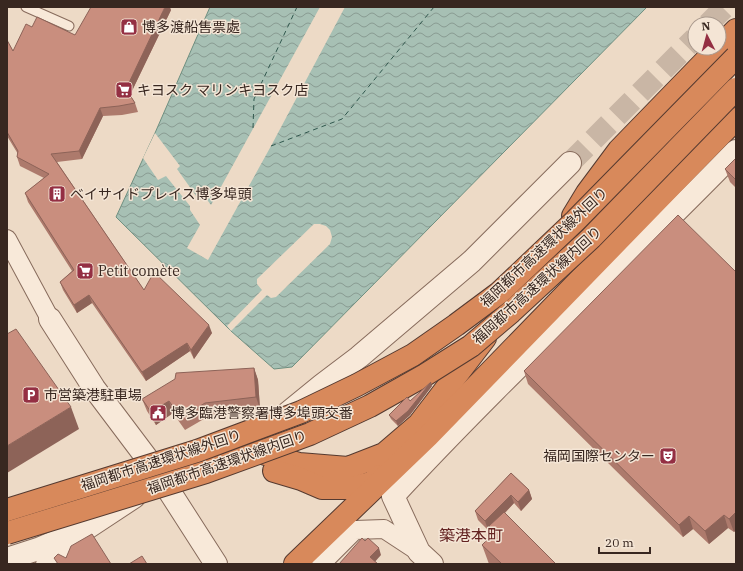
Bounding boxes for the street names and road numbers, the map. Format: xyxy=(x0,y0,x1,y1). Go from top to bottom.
street label: 福岡都市高速環状線外回り xyxy=(476,183,612,311)
street label: 福岡都市高速環状線内回り xyxy=(469,222,605,348)
street label: 福岡都市高速環状線外回り xyxy=(78,425,244,495)
street label: 福岡都市高速環状線内回り xyxy=(145,426,309,498)

